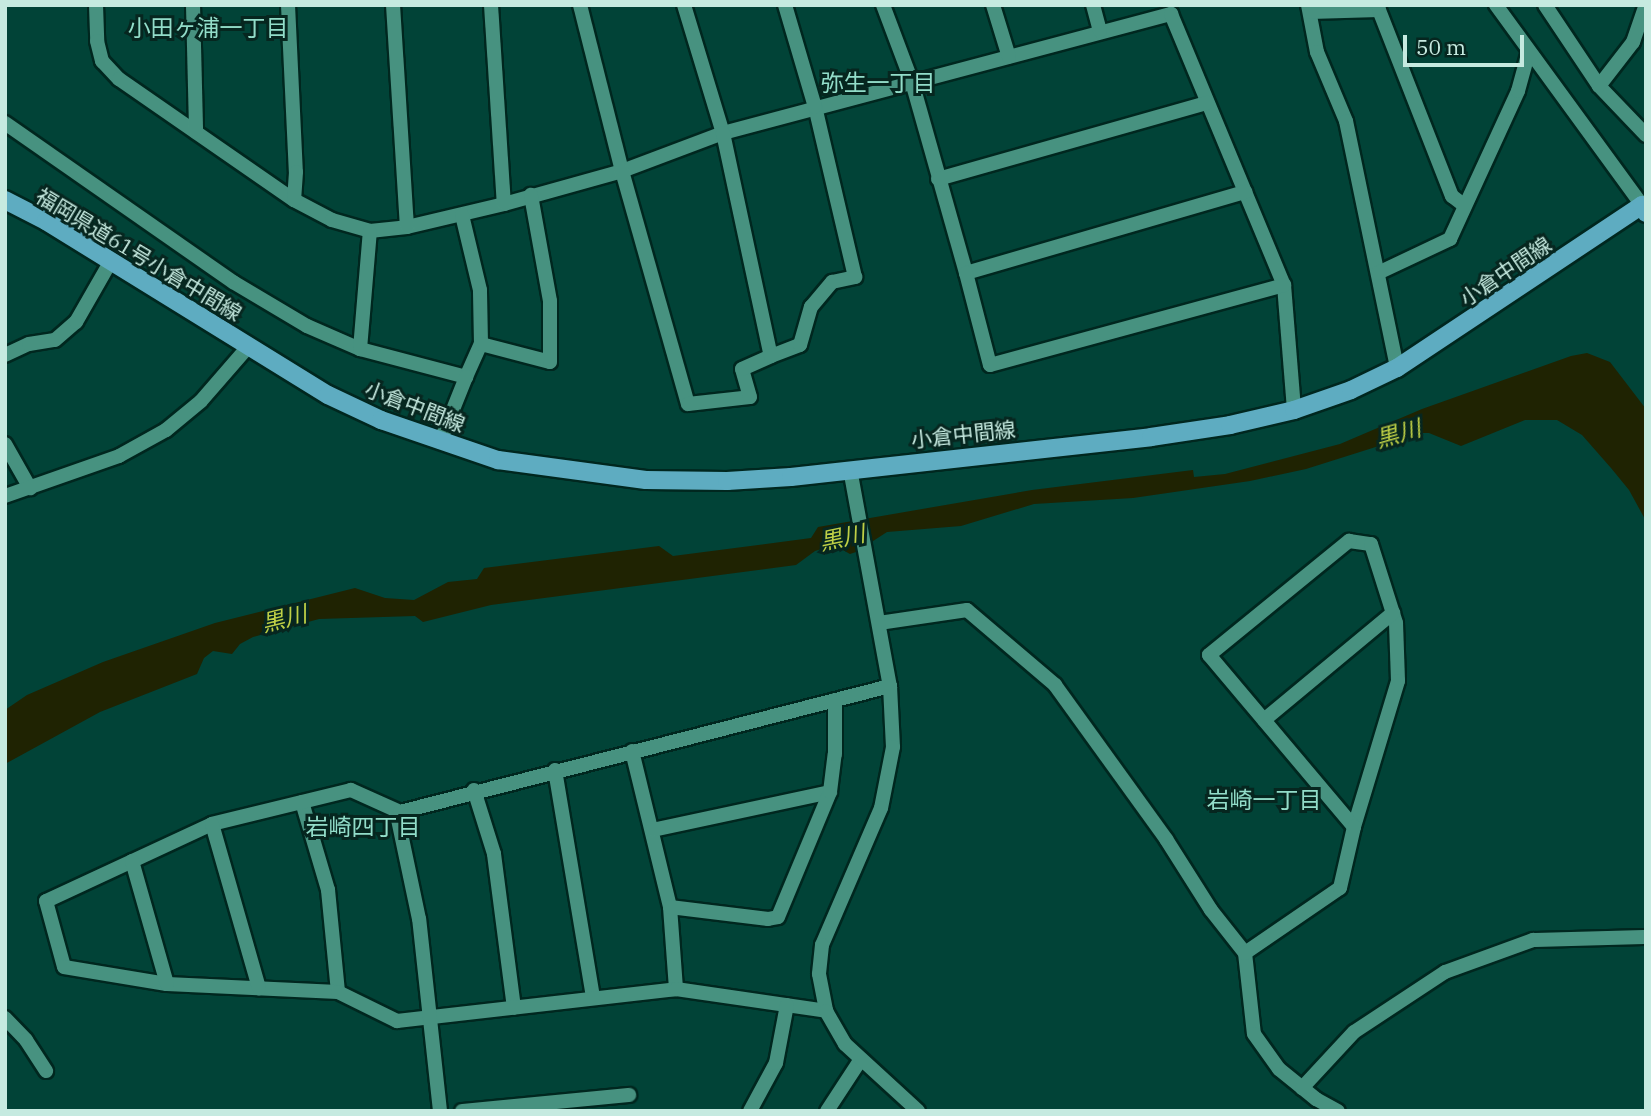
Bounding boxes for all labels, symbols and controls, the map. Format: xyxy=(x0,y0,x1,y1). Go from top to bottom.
district label: 小田ヶ浦一丁目 xyxy=(128,13,288,41)
scale bar xyxy=(1406,21,1527,65)
text: 50 m xyxy=(1416,33,1466,61)
district label: 弥生一丁目 xyxy=(821,68,935,96)
street label: 福岡県道61号小倉中間線 xyxy=(32,183,246,325)
street label: 小倉中間線 xyxy=(1454,231,1556,311)
street label: 小倉中間線 xyxy=(361,375,469,437)
water label: 黒川 xyxy=(1372,413,1424,453)
street label: 小倉中間線 xyxy=(909,416,1017,452)
water label: 黒川 xyxy=(817,519,867,555)
water label: 黒川 xyxy=(258,599,310,637)
district label: 岩崎一丁目 xyxy=(1207,785,1321,813)
district label: 岩崎四丁目 xyxy=(306,812,420,840)

